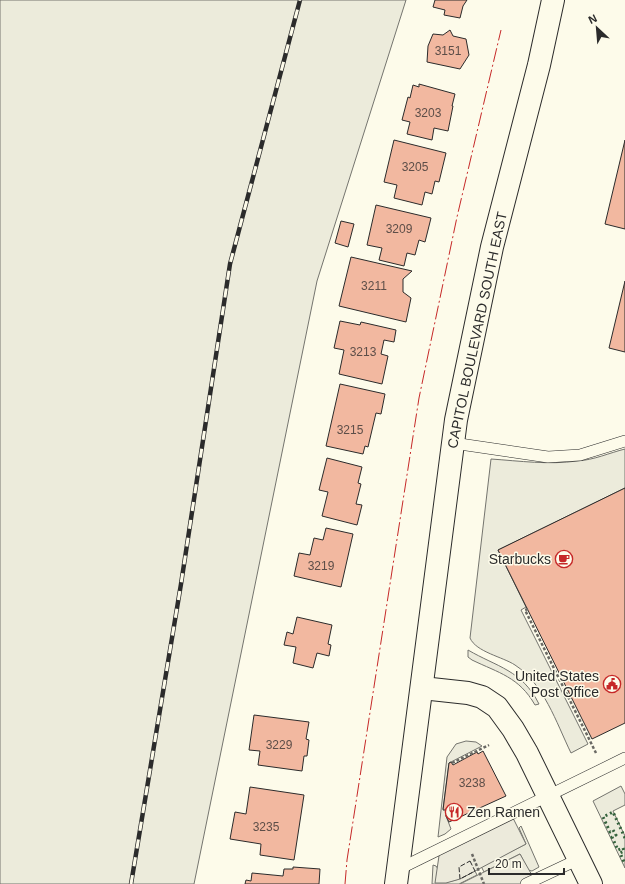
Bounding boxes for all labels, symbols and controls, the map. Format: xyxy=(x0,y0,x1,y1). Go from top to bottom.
north arrow xyxy=(577,8,617,48)
text: N xyxy=(586,12,599,26)
house number: 3151 xyxy=(435,44,462,58)
house number: 3203 xyxy=(415,106,442,120)
house number: 3205 xyxy=(402,160,429,174)
street label: CAPITOL BOULEVARD SOUTH EAST xyxy=(444,210,510,450)
house number: 3209 xyxy=(386,222,413,236)
house number: 3211 xyxy=(361,279,387,293)
house number: 3213 xyxy=(350,345,377,359)
house number: 3215 xyxy=(337,423,364,437)
cafe icon: Starbucks xyxy=(554,549,574,569)
place label: Starbucks xyxy=(489,551,551,567)
house number: 3219 xyxy=(308,559,335,573)
place label: United States Post Office xyxy=(515,668,599,700)
public building icon: United States Post Office xyxy=(602,674,622,694)
house number: 3229 xyxy=(266,738,293,752)
house number: 3238 xyxy=(459,776,486,790)
restaurant icon: Zen Ramen xyxy=(444,802,464,822)
place label: Zen Ramen xyxy=(467,804,540,820)
house number: 3235 xyxy=(253,820,280,834)
scale bar xyxy=(489,850,564,876)
text: 20 m xyxy=(495,857,522,871)

